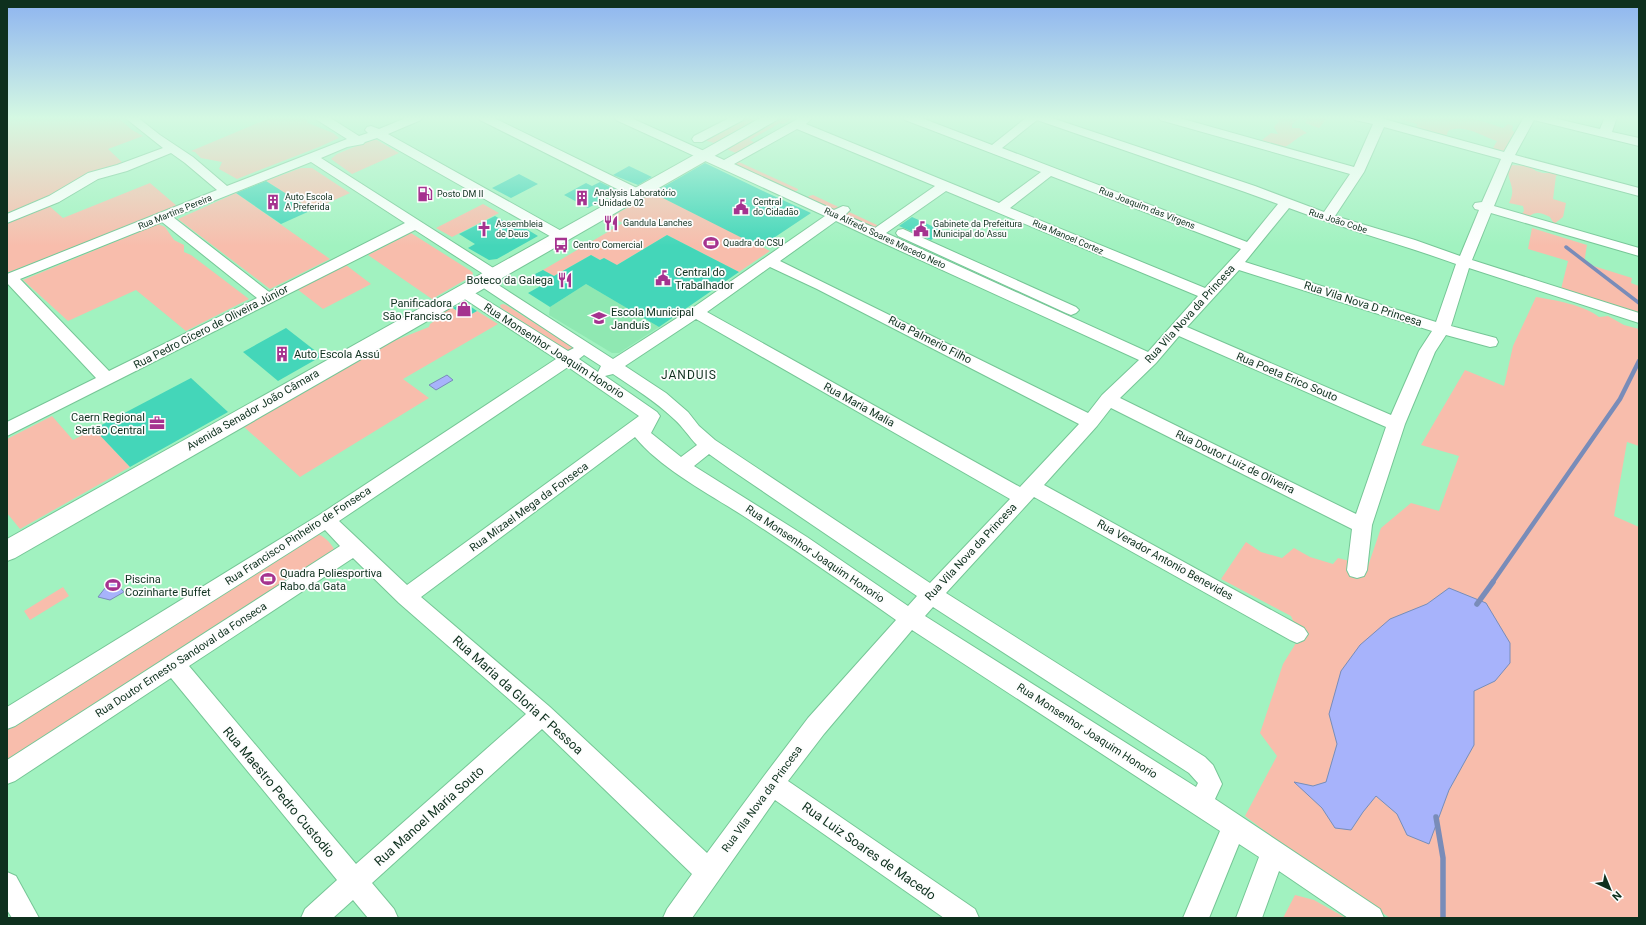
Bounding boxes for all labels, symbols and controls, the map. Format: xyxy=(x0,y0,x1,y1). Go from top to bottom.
fuel station icon: Posto DM II xyxy=(416,185,434,203)
street label: Rua Joaquim das Virgens xyxy=(1098,185,1197,231)
place label: Analysis Laboratório - Unidade 02 xyxy=(594,188,676,208)
place label: Posto DM II xyxy=(437,189,484,199)
building icon: Analysis Laboratório - Unidade 02 xyxy=(573,189,591,207)
place label: Auto Escola A Preferida xyxy=(285,192,333,212)
street label: Rua Martins Pereira xyxy=(137,193,213,231)
building icon: Auto Escola A Preferida xyxy=(264,193,282,211)
place label: Central do Cidadão xyxy=(753,197,799,217)
public building icon: Central do Cidadão xyxy=(732,198,750,216)
street label: Rua Alfredo Soares Macedo Neto xyxy=(823,205,947,271)
street label: Rua João Cobe xyxy=(1308,207,1369,235)
restaurant icon: Gandula Lanches xyxy=(602,214,620,232)
place label: Gandula Lanches xyxy=(623,218,693,228)
street label: Rua Manoel Cortez xyxy=(1031,218,1105,257)
place label: Assembleia de Deus xyxy=(496,219,543,239)
place label: Gabinete da Prefeitura Municipal do Assu xyxy=(933,219,1022,239)
church icon: Assembleia de Deus xyxy=(475,220,493,238)
public building icon: Gabinete da Prefeitura Municipal do Assu xyxy=(912,220,930,238)
sports icon: Quadra do CSU xyxy=(702,234,720,252)
bus stop icon: Centro Comercial xyxy=(552,236,570,254)
place label: Quadra do CSU xyxy=(723,238,784,248)
place label: Centro Comercial xyxy=(573,240,642,250)
street label: Rua Vila Nova da Princesa xyxy=(1142,262,1238,366)
place label: Central do Trabalhador xyxy=(675,266,734,292)
public building icon: Central do Trabalhador xyxy=(654,269,672,287)
restaurant icon: Boteco da Galega xyxy=(556,271,574,289)
place label: Boteco da Galega xyxy=(467,274,553,287)
street label: Rua Vila Nova D Princesa xyxy=(1302,279,1424,329)
street label: Rua Pedro Cícero de Oliveira Júnior xyxy=(132,282,291,372)
place label: Panificadora São Francisco xyxy=(383,297,452,323)
shop icon: Panificadora São Francisco xyxy=(455,300,473,318)
street label: Rua Monsenhor Joaquim Honorio xyxy=(481,301,627,401)
place label: Escola Municipal Janduís xyxy=(611,306,694,332)
school or university icon: Escola Municipal Janduís xyxy=(590,309,608,327)
street label: Rua Palmerio Filho xyxy=(886,313,974,367)
building icon: Auto Escola Assú xyxy=(273,345,291,363)
place label: Auto Escola Assú xyxy=(294,348,380,361)
street label: Rua Poeta Erico Souto xyxy=(1234,350,1340,404)
street label: Avenida Senador João Câmara xyxy=(185,367,321,453)
district label: JANDUIS xyxy=(661,368,717,382)
street label: Rua Maria Malia xyxy=(821,380,897,430)
place label: Caern Regional Sertão Central xyxy=(71,411,145,437)
office icon: Caern Regional Sertão Central xyxy=(148,414,166,432)
street label: Rua Doutor Luiz de Oliveira xyxy=(1173,427,1297,497)
street label: Rua Mizael Mega da Fonseca xyxy=(467,460,591,554)
street label: Rua Francisco Pinheiro de Fonseca xyxy=(223,484,373,588)
street label: Rua Vila Nova da Princesa xyxy=(923,501,1019,603)
street label: Rua Monsenhor Joaquim Honorio xyxy=(743,503,887,605)
street label: Rua Verador Antonio Benevides xyxy=(1095,517,1236,603)
place label: Quadra Poliesportiva Rabo da Gata xyxy=(280,567,382,593)
sports icon: Quadra Poliesportiva Rabo da Gata xyxy=(259,570,277,588)
place label: Piscina Cozinharte Buffet xyxy=(125,573,211,599)
sports icon: Piscina Cozinharte Buffet xyxy=(104,576,122,594)
street label: Rua Doutor Ernesto Sandoval da Fonseca xyxy=(93,600,269,720)
street label: Rua Maria da Gloria F Pessoa xyxy=(450,633,586,757)
street label: Rua Monsenhor Joaquim Honorio xyxy=(1014,681,1160,781)
street label: Rua Maestro Pedro Custodio xyxy=(220,724,338,860)
street label: Rua Vila Nova da Princesa xyxy=(719,743,805,855)
street label: Rua Manoel Maria Souto xyxy=(371,763,487,869)
street label: Rua Luiz Soares de Macedo xyxy=(799,799,939,903)
north arrow xyxy=(1590,869,1630,909)
text: N xyxy=(1609,888,1624,903)

